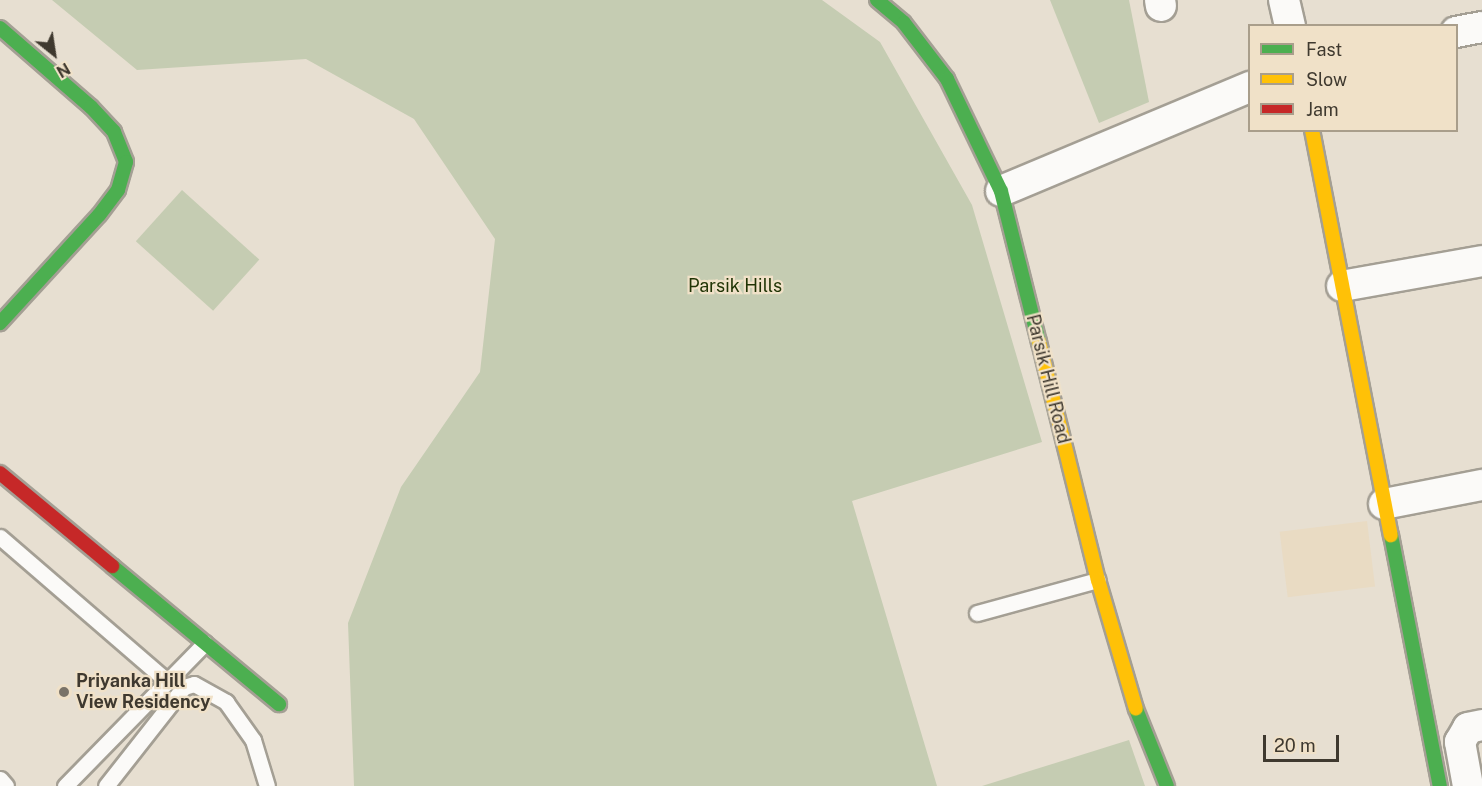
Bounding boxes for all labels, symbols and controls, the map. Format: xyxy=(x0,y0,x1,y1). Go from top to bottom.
north arrow xyxy=(24,24,84,84)
legend xyxy=(1248,24,1458,132)
text: Fast xyxy=(1306,39,1342,60)
text: N xyxy=(53,59,73,81)
text: Slow xyxy=(1306,69,1347,90)
text: Jam xyxy=(1306,99,1339,120)
park label: Parsik Hills xyxy=(688,275,782,297)
street label: Parsik Hill Road xyxy=(1022,312,1074,446)
place label: Priyanka Hill View Residency xyxy=(76,671,210,714)
marker: Priyanka Hill View Residency xyxy=(57,685,71,699)
scale bar xyxy=(1266,723,1342,761)
text: 20 m xyxy=(1274,735,1316,756)

